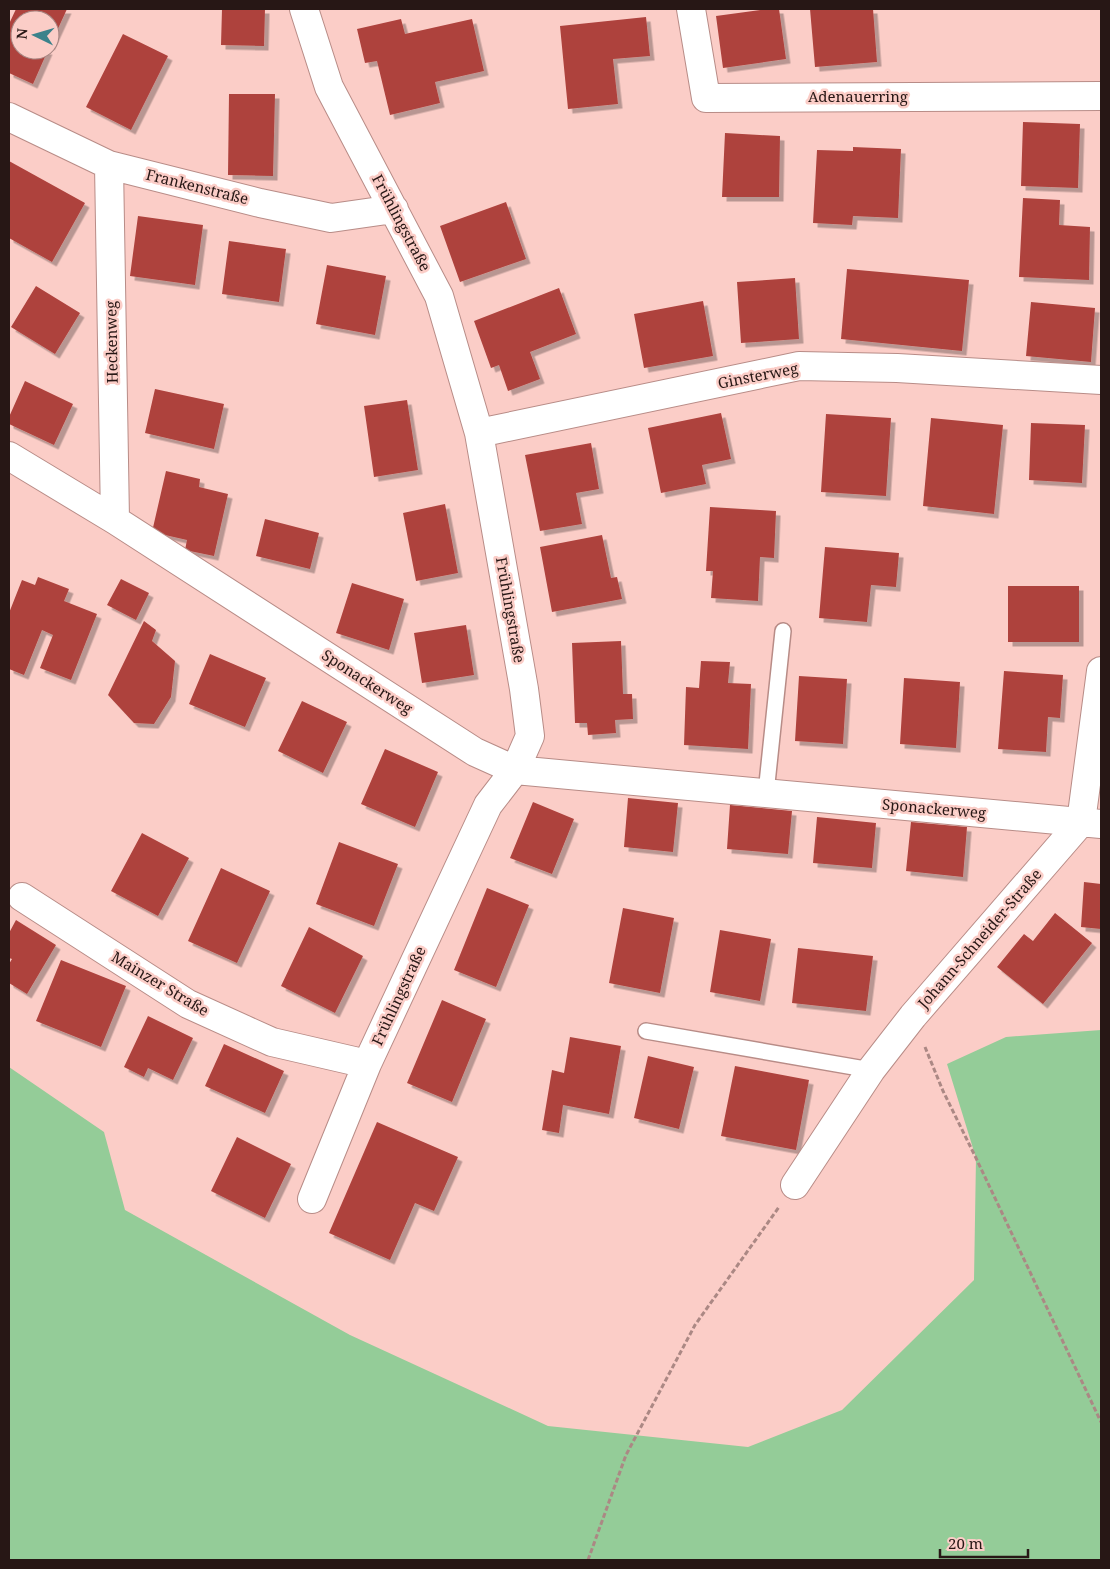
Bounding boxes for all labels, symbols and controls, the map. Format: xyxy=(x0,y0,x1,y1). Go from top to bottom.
north arrow xyxy=(10,10,60,60)
text: N xyxy=(12,27,31,40)
street label: Adenauerring xyxy=(808,86,908,106)
street label: Frankenstraße xyxy=(144,164,251,208)
street label: Frühlingstraße xyxy=(368,171,436,275)
street label: Heckenweg xyxy=(100,301,122,383)
street label: Ginsterweg xyxy=(716,357,800,393)
street label: Frühlingstraße xyxy=(492,555,530,664)
street label: Sponackerweg xyxy=(318,644,417,718)
street label: Sponackerweg xyxy=(881,794,987,823)
street label: Johann-Schneider-Straße xyxy=(912,864,1045,1013)
street label: Frühlingstraße xyxy=(366,943,430,1048)
street label: Mainzer Straße xyxy=(108,946,213,1020)
scale bar xyxy=(940,1526,1028,1558)
text: 20 m xyxy=(948,1533,983,1553)

